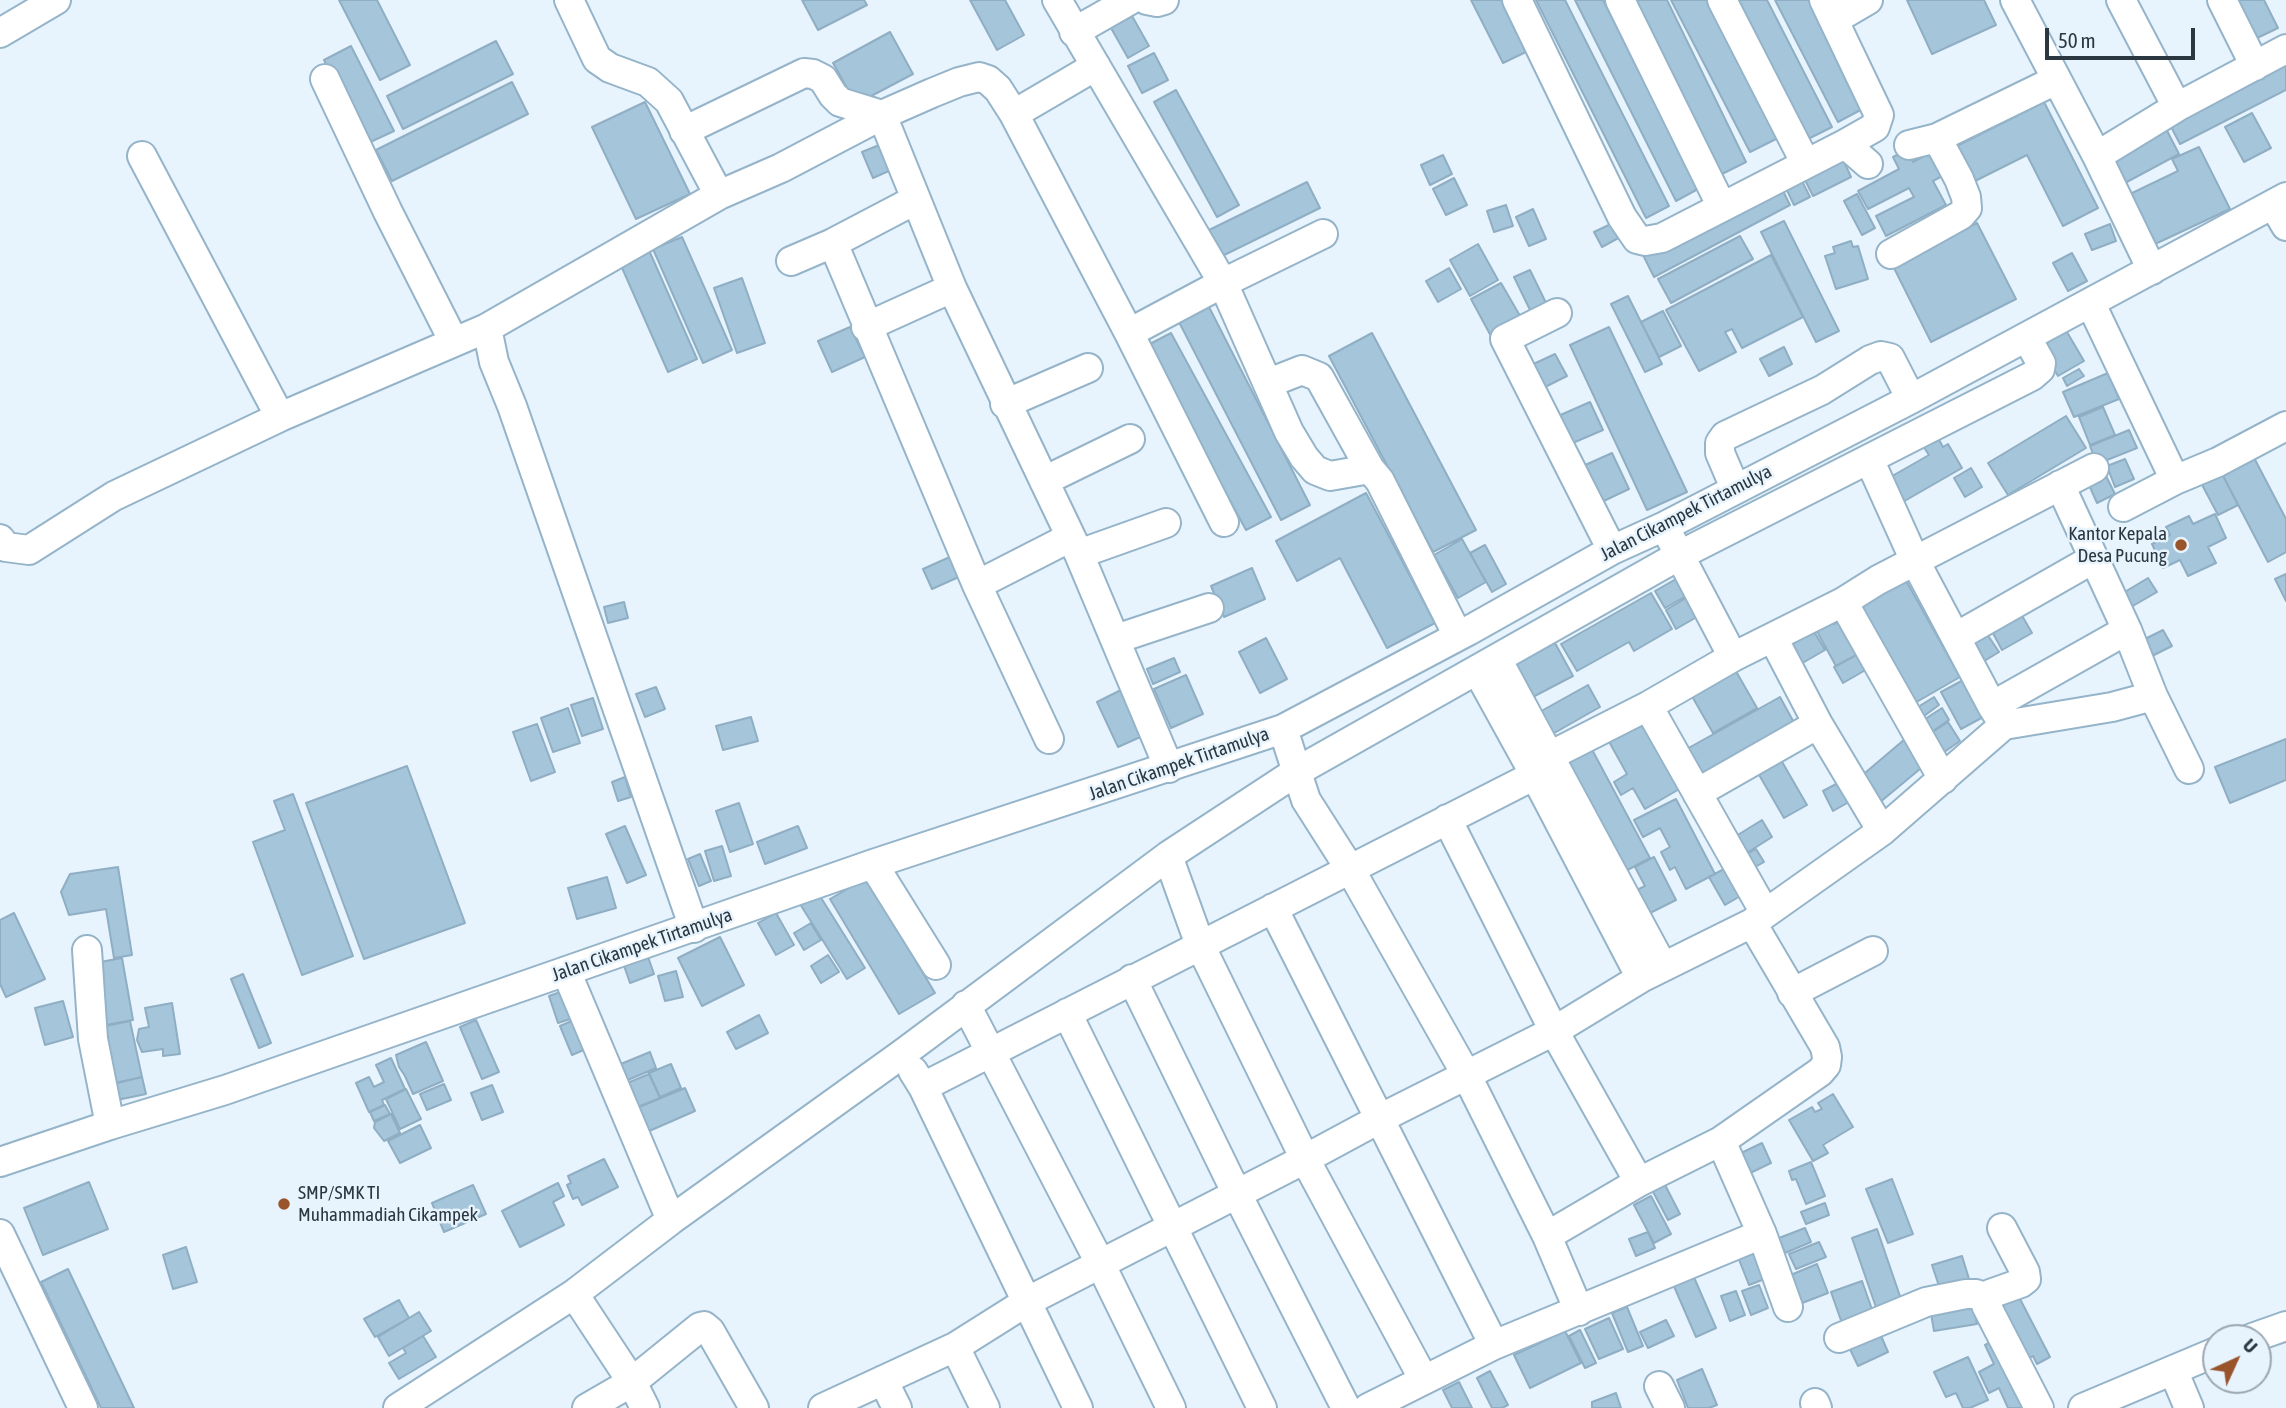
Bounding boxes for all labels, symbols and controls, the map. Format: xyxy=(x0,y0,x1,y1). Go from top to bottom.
scale bar xyxy=(2048,14,2198,58)
text: 50 m xyxy=(2058,28,2096,52)
street label: Jalan Cikampek Tirtamulya xyxy=(1597,460,1775,566)
place label: Kantor Kepala Desa Pucung xyxy=(2068,523,2167,567)
marker: Kantor Kepala Desa Pucung xyxy=(2173,537,2189,553)
street label: Jalan Cikampek Tirtamulya xyxy=(1086,722,1272,806)
street label: Jalan Cikampek Tirtamulya xyxy=(549,903,735,987)
place label: SMP/SMK TI Muhammadiah Cikampek xyxy=(298,1182,478,1226)
marker: SMP/SMK TI Muhammadiah Cikampek xyxy=(276,1196,292,1212)
north arrow xyxy=(2202,1324,2272,1394)
text: U xyxy=(2239,1334,2262,1357)

